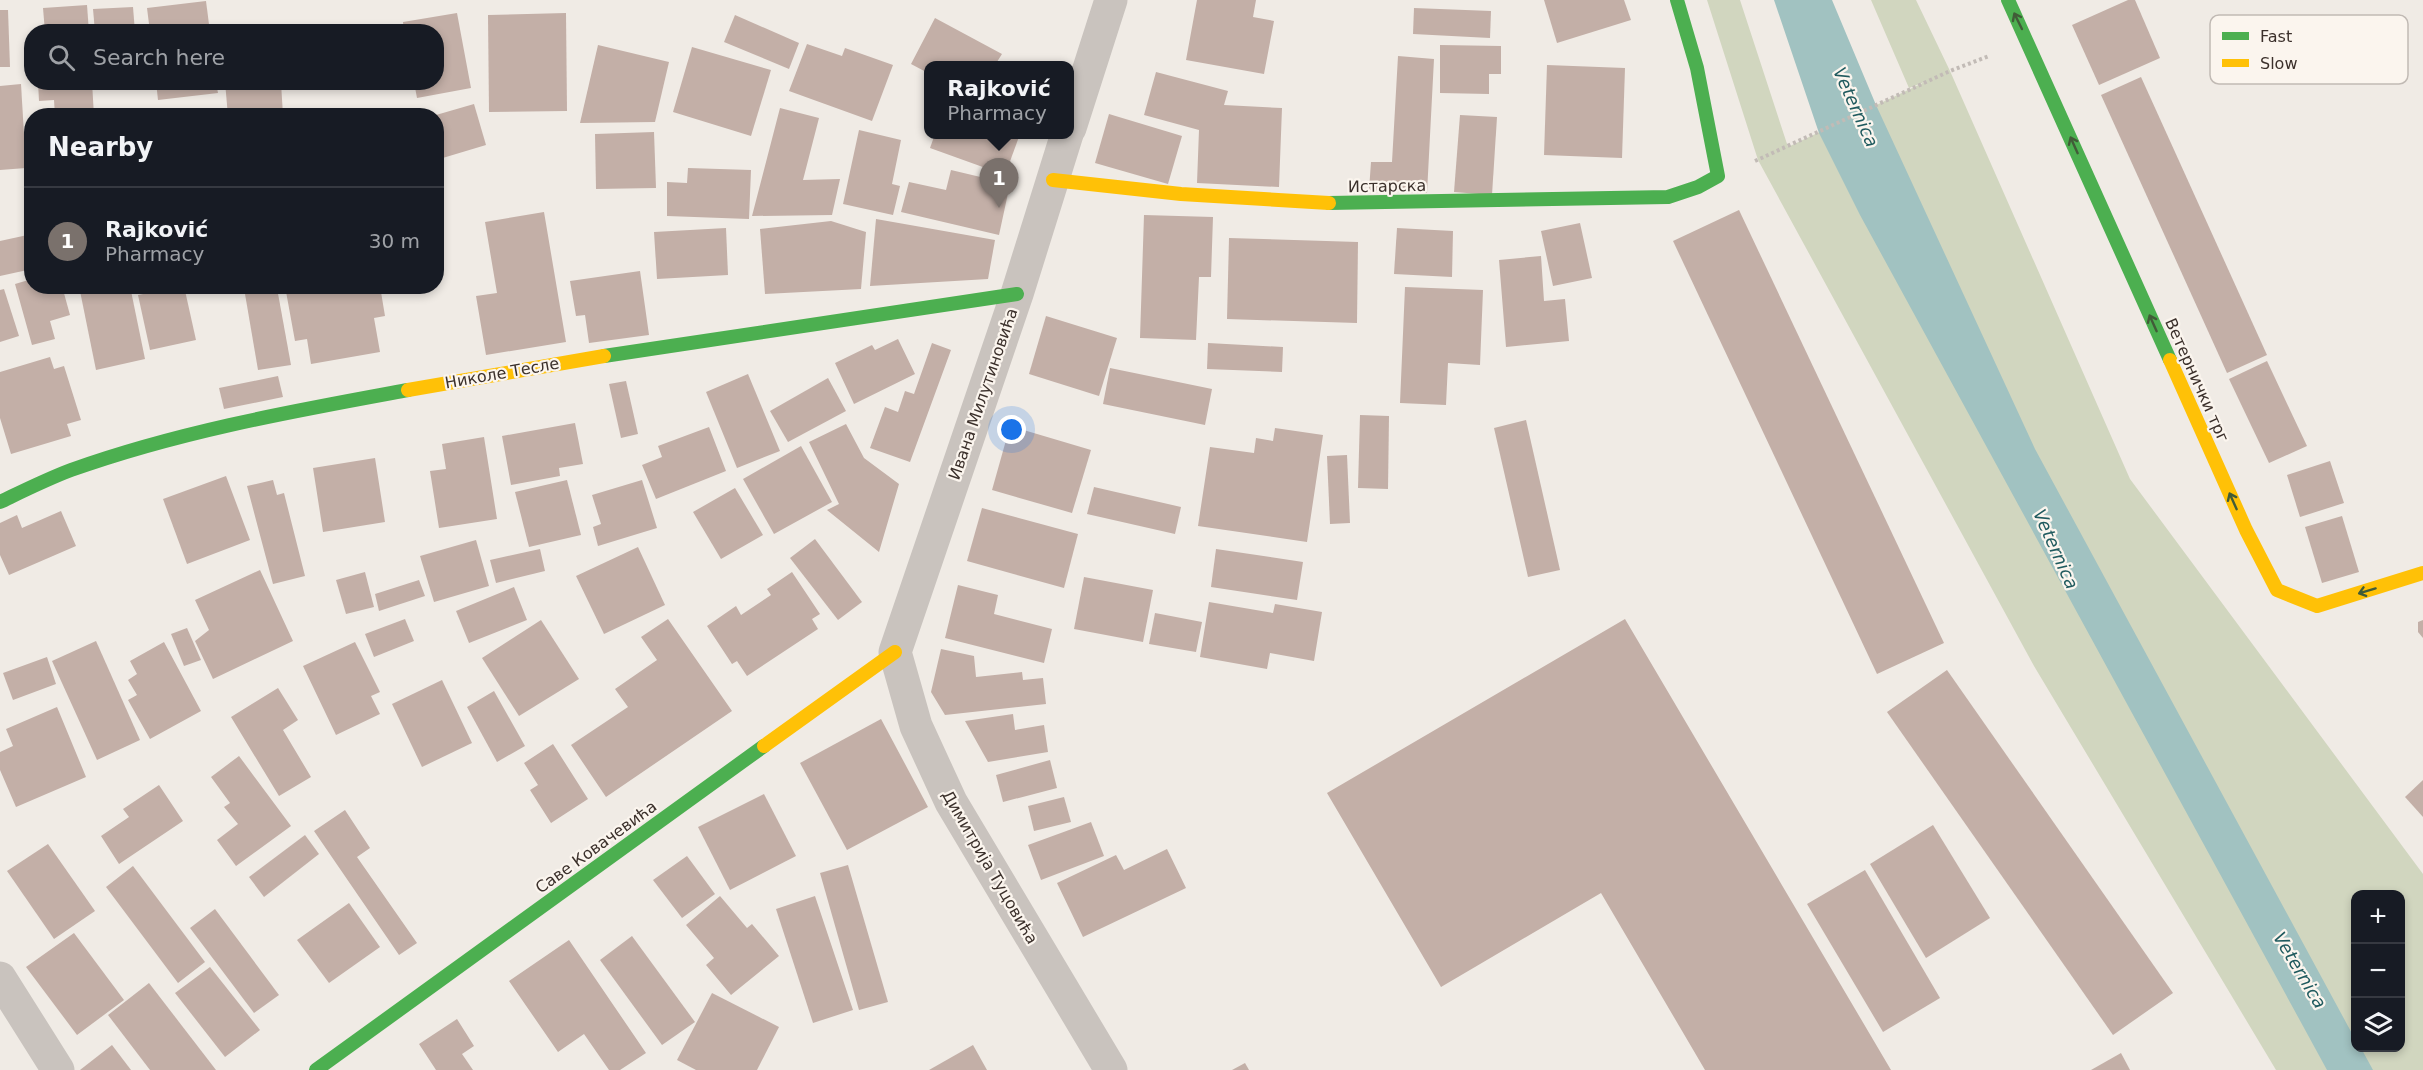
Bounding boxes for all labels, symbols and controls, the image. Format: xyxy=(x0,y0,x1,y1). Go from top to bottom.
one-way arrow xyxy=(2012,12,2023,30)
legend xyxy=(2210,15,2408,84)
search box xyxy=(24,24,444,90)
text: Fast xyxy=(2260,27,2292,46)
icon: search xyxy=(45,41,78,74)
text: Search here xyxy=(93,45,225,70)
text: Slow xyxy=(2260,54,2297,73)
popup xyxy=(924,61,1074,139)
water label: Veternica xyxy=(1829,64,1883,150)
text: Rajković xyxy=(947,76,1051,101)
text: Pharmacy xyxy=(947,101,1047,125)
text: Nearby xyxy=(48,132,153,162)
one-way arrow xyxy=(2068,136,2079,154)
pin: 1 xyxy=(980,158,1018,208)
street label: Истарска xyxy=(1348,176,1426,196)
text: Rajković xyxy=(105,217,208,242)
text: 1 xyxy=(61,229,74,253)
text: 30 m xyxy=(369,229,420,253)
text: Pharmacy xyxy=(105,242,204,266)
street label: Ивана Милутиновића xyxy=(945,306,1021,482)
one-way arrow xyxy=(2147,314,2158,332)
street label: Ветернички трг xyxy=(2161,315,2233,445)
street label: Николе Тесле xyxy=(443,354,561,392)
your location xyxy=(997,415,1026,444)
one-way arrow xyxy=(2226,492,2238,510)
water label: Veternica xyxy=(2029,506,2083,592)
one-way arrow xyxy=(2358,586,2377,597)
street label: Димитрија Туцовића xyxy=(938,787,1042,947)
street label: Саве Ковачевића xyxy=(532,797,660,897)
map controls xyxy=(2351,890,2405,1052)
button: + xyxy=(2351,890,2405,944)
water label: Veternica xyxy=(2269,928,2331,1012)
button: − xyxy=(2351,944,2405,998)
button: layers xyxy=(2351,998,2405,1052)

